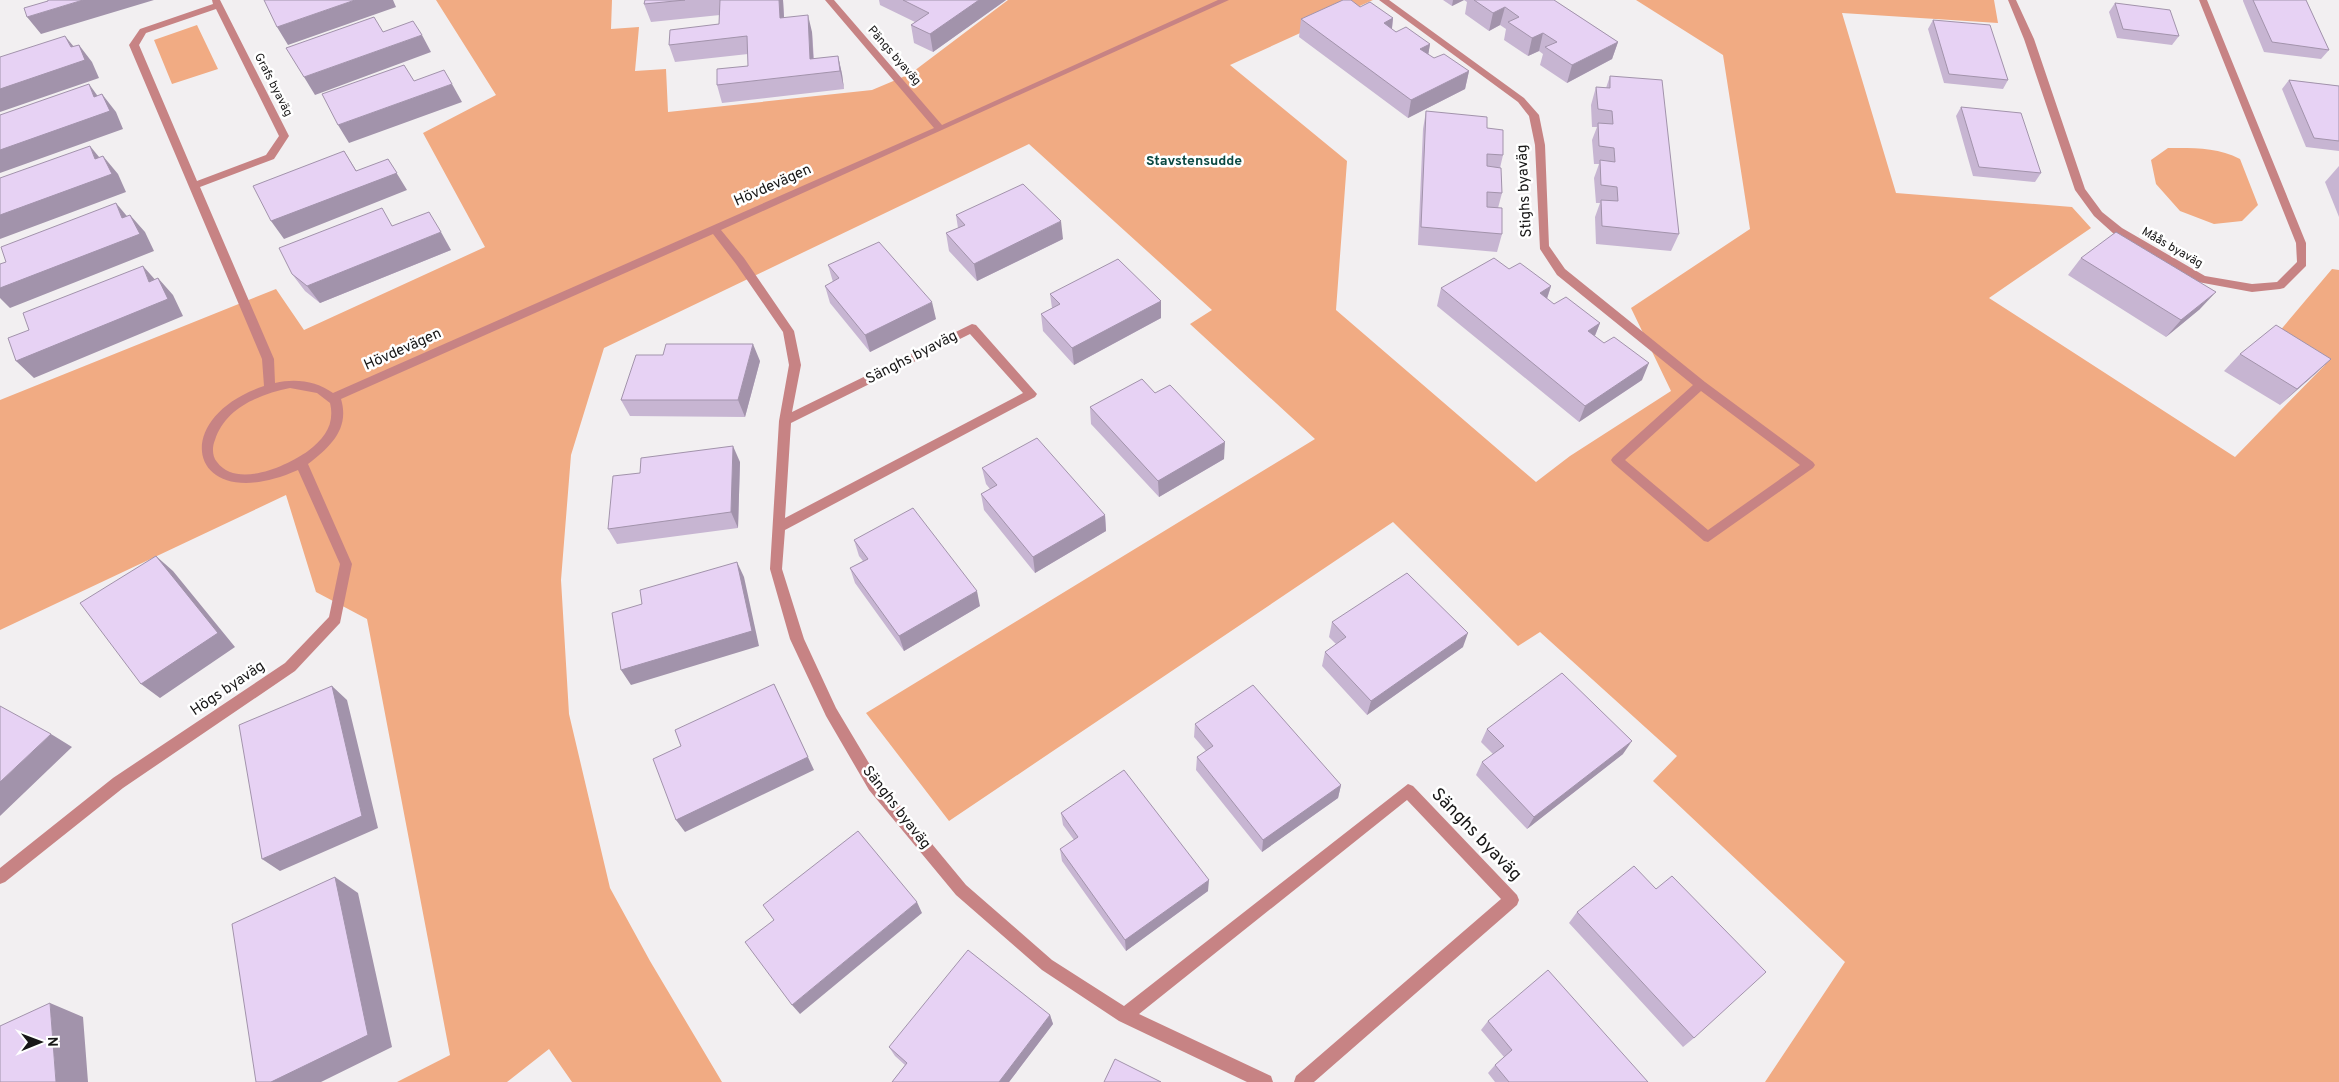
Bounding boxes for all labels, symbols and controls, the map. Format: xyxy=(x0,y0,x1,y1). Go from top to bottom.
street label: Pängs byaväg xyxy=(864,23,924,89)
street label: Grafs byaväg xyxy=(250,51,296,119)
street label: Stighs byaväg xyxy=(1513,144,1537,238)
district label: Stavstensudde xyxy=(1146,153,1242,170)
street label: Hövdevägen xyxy=(731,160,815,212)
street label: Måås byaväg xyxy=(2138,224,2206,272)
street label: Hövdevägen xyxy=(361,324,445,376)
street label: Sänghs byaväg xyxy=(863,327,961,389)
street label: Högs byaväg xyxy=(187,657,269,721)
street label: Sänghs byaväg xyxy=(858,763,934,853)
street label: Sänghs byaväg xyxy=(1426,784,1526,886)
north arrow xyxy=(15,1017,65,1067)
text: N xyxy=(43,1037,60,1047)

